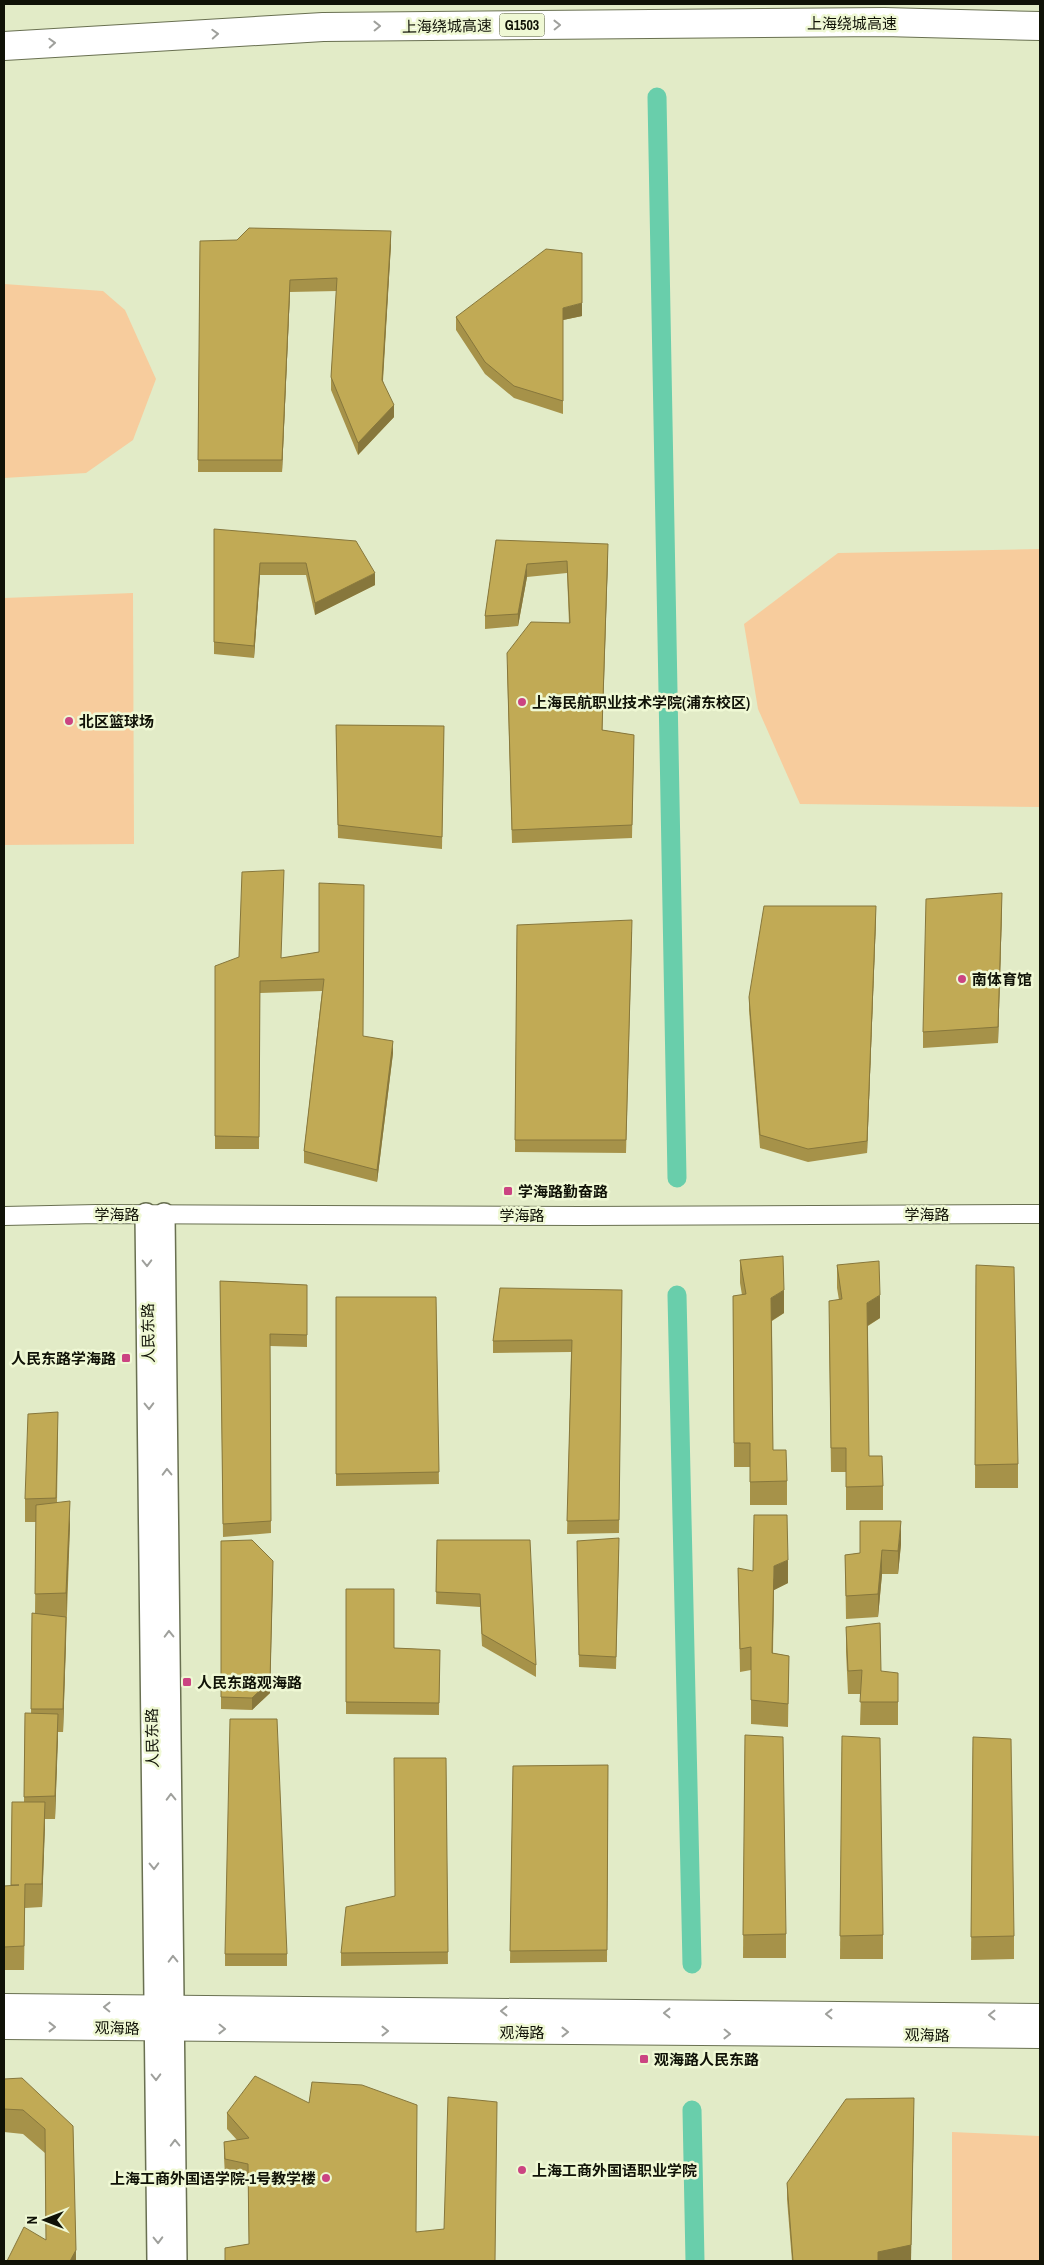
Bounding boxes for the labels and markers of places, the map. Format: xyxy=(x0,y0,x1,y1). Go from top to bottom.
place label: 上海民航职业技术学院(浦东校区) xyxy=(532,692,750,713)
marker: 上海民航职业技术学院(浦东校区) xyxy=(516,696,528,708)
place label: 北区篮球场 xyxy=(79,711,154,732)
marker: 北区篮球场 xyxy=(63,715,75,727)
place label: 南体育馆 xyxy=(972,969,1032,990)
marker: 南体育馆 xyxy=(956,973,968,985)
place label: 学海路勤奋路 xyxy=(518,1181,608,1202)
marker: 学海路勤奋路 xyxy=(502,1185,514,1197)
place label: 人民东路学海路 xyxy=(11,1348,116,1369)
marker: 人民东路学海路 xyxy=(120,1352,132,1364)
place label: 人民东路观海路 xyxy=(197,1672,302,1693)
marker: 人民东路观海路 xyxy=(181,1676,193,1688)
place label: 观海路人民东路 xyxy=(654,2049,759,2070)
marker: 观海路人民东路 xyxy=(638,2053,650,2065)
place label: 上海工商外国语职业学院 xyxy=(532,2160,697,2181)
marker: 上海工商外国语职业学院 xyxy=(516,2164,528,2176)
place label: 上海工商外国语学院-1号教学楼 xyxy=(110,2168,316,2189)
marker: 上海工商外国语学院-1号教学楼 xyxy=(320,2172,332,2184)

